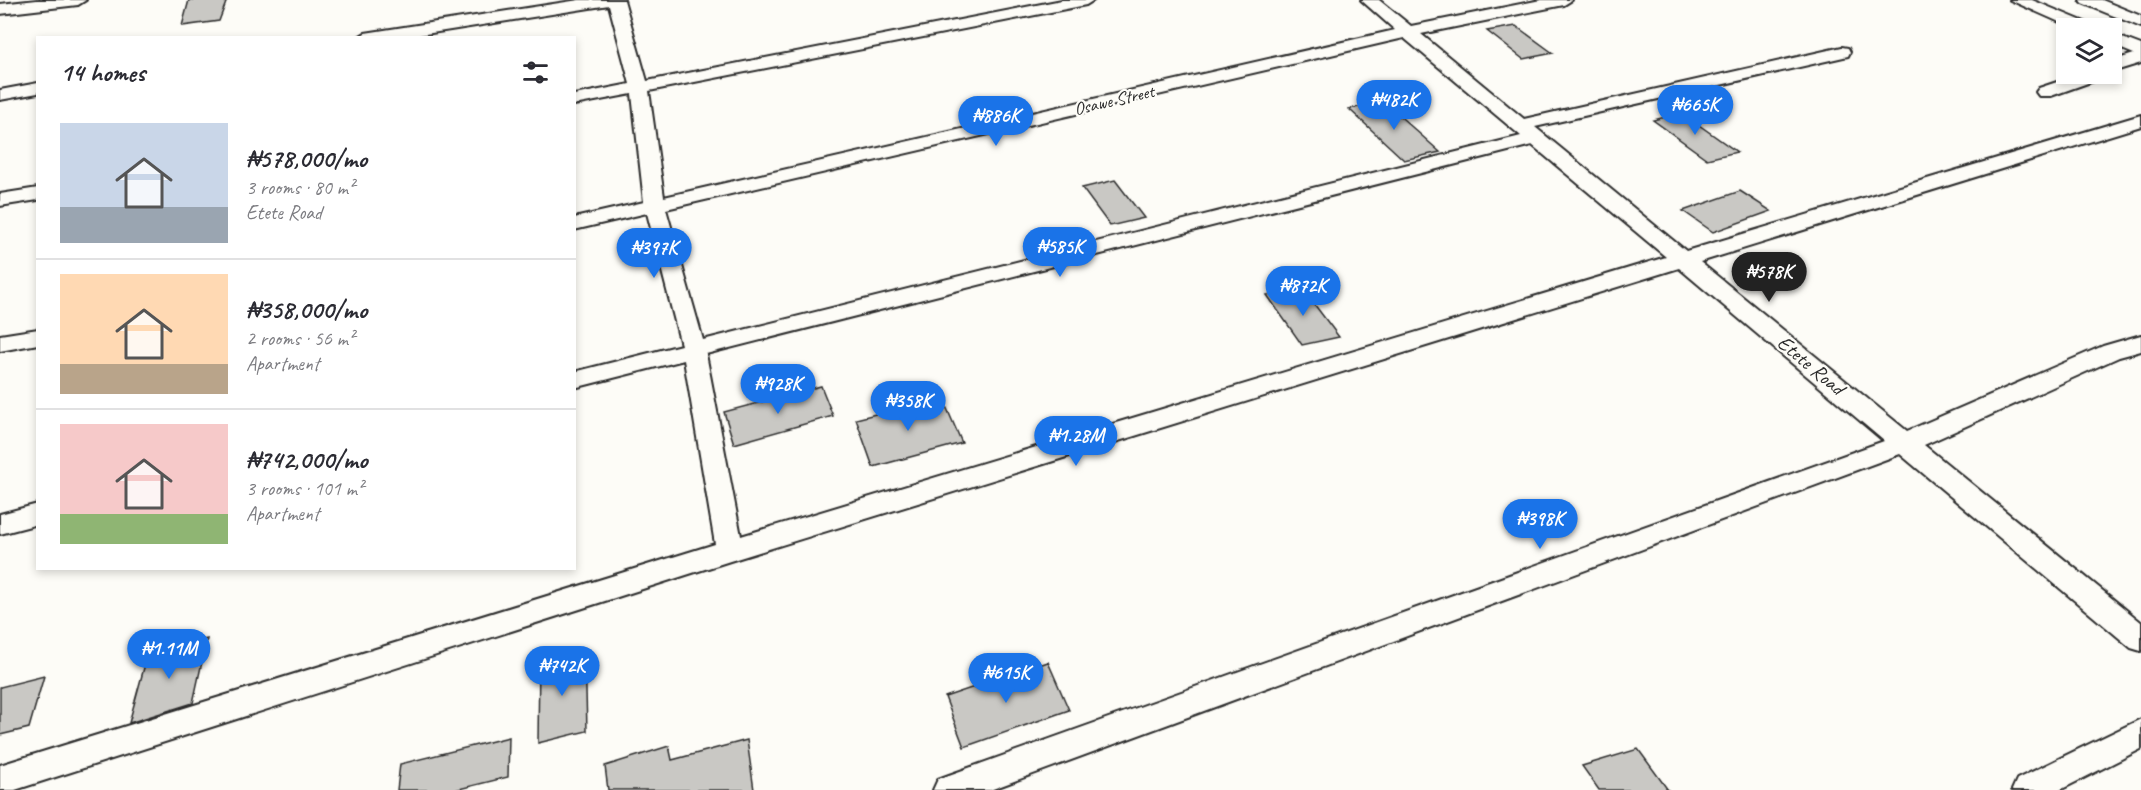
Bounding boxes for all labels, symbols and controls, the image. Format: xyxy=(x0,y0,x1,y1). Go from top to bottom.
map controls xyxy=(2056,18,2122,84)
button: layers xyxy=(2056,18,2122,84)
text: 14 homes xyxy=(60,56,145,89)
icon: filters xyxy=(519,56,552,89)
street label: Osawe Street xyxy=(1072,80,1158,120)
pin: ₦482K xyxy=(1352,80,1436,131)
pin: ₦665K xyxy=(1653,85,1737,136)
text: ₦482K xyxy=(1370,87,1418,112)
text: ₦665K xyxy=(1671,92,1719,117)
pin: ₦886K xyxy=(954,96,1038,147)
text: ₦886K xyxy=(972,103,1020,128)
text: ₦578,000/mo xyxy=(246,142,367,175)
icon: home xyxy=(108,147,180,219)
text: 3 rooms · 80 m² xyxy=(246,175,354,200)
text: Etete Road xyxy=(246,200,322,225)
pin: ₦585K xyxy=(1018,227,1102,278)
pin: ₦397K xyxy=(612,228,696,279)
text: ₦585K xyxy=(1037,234,1083,259)
text: ₦397K xyxy=(631,235,677,260)
pin: ₦578K xyxy=(1727,252,1811,303)
text: ₦578K xyxy=(1746,259,1792,284)
pin: ₦872K xyxy=(1261,266,1345,317)
text: ₦872K xyxy=(1280,273,1326,298)
text: ₦358,000/mo xyxy=(246,293,367,326)
icon: home xyxy=(108,298,180,370)
text: 2 rooms · 56 m² xyxy=(246,326,354,351)
street label: Etete Road xyxy=(1772,329,1852,402)
text: Apartment xyxy=(246,351,319,376)
pin: ₦928K xyxy=(736,364,820,415)
text: ₦928K xyxy=(755,371,801,396)
pin: ₦358K xyxy=(866,381,950,432)
text: ₦358K xyxy=(885,388,931,413)
pin: ₦1.28M xyxy=(1027,416,1125,467)
text: ₦1.28M xyxy=(1048,423,1104,448)
text: ₦742,000/mo xyxy=(246,443,367,476)
icon: home xyxy=(108,448,180,520)
text: 3 rooms · 101 m² xyxy=(246,476,363,501)
pin: ₦398K xyxy=(1498,499,1582,550)
text: Apartment xyxy=(246,501,319,526)
text: ₦398K xyxy=(1517,506,1563,531)
pin: ₦1.11M xyxy=(120,629,218,680)
text: ₦1.11M xyxy=(141,636,197,661)
pin: ₦742K xyxy=(520,646,604,697)
text: ₦742K xyxy=(539,653,585,678)
pin: ₦615K xyxy=(964,653,1048,704)
text: ₦615K xyxy=(982,660,1030,685)

